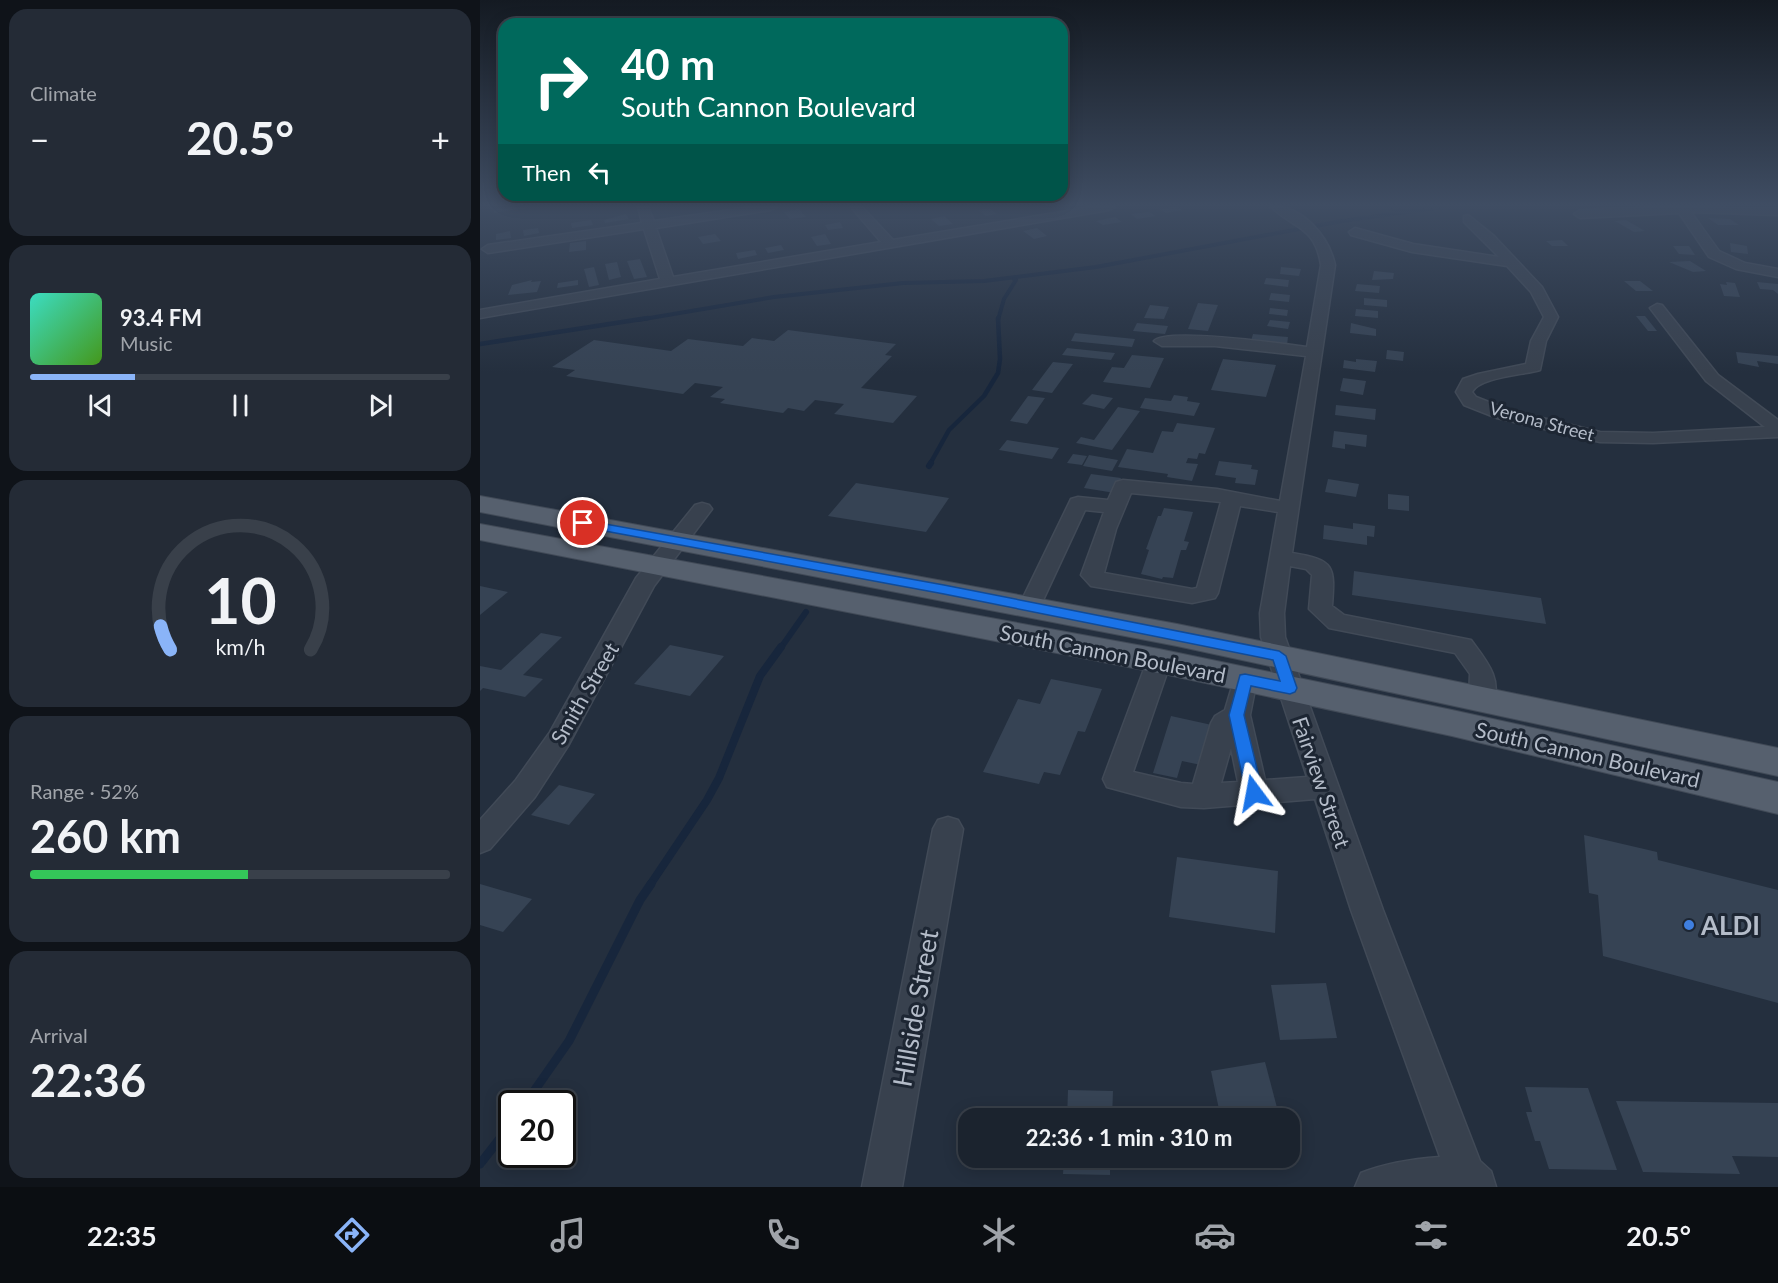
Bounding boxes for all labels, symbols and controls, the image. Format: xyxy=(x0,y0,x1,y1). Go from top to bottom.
text: 40 m xyxy=(621,39,715,89)
icon: right xyxy=(522,42,600,120)
text: Climate xyxy=(30,81,97,105)
text: South Cannon Boulevard xyxy=(621,90,916,123)
text: 20.5° xyxy=(186,111,294,165)
text: − xyxy=(30,119,49,159)
text: + xyxy=(431,119,450,159)
icon: left xyxy=(583,156,616,189)
text: Then xyxy=(522,159,571,186)
text: 93.4 FM xyxy=(120,304,202,331)
text: Music xyxy=(120,331,173,355)
icon: previous xyxy=(84,389,117,422)
icon: pause xyxy=(224,389,257,422)
icon: next xyxy=(364,389,397,422)
street label: Verona Street xyxy=(1487,396,1597,446)
pin xyxy=(557,497,608,548)
icon: arrive xyxy=(566,506,599,539)
text: 10 xyxy=(204,563,276,638)
street label: South Cannon Boulevard xyxy=(998,619,1228,687)
text: km/h xyxy=(215,635,265,661)
street label: Smith Street xyxy=(545,637,623,748)
street label: Fairview Street xyxy=(1288,713,1356,851)
street label: South Cannon Boulevard xyxy=(1473,716,1703,792)
position arrow xyxy=(1222,761,1286,825)
text: Range · 52% xyxy=(30,779,139,803)
text: 260 km xyxy=(30,809,181,863)
place label: ALDI xyxy=(1700,909,1760,941)
marker: ALDI xyxy=(1682,918,1696,932)
street label: Hillside Street xyxy=(885,926,945,1089)
text: Arrival xyxy=(30,1023,88,1047)
text: 22:36 xyxy=(30,1053,146,1107)
speed limit sign: 20 xyxy=(498,1090,576,1168)
text: 22:36 · 1 min · 310 m xyxy=(1026,1124,1232,1151)
icon: directions xyxy=(331,1214,373,1256)
icon: music xyxy=(547,1214,589,1256)
icon: phone xyxy=(762,1214,804,1256)
icon: climate xyxy=(978,1214,1020,1256)
icon: car xyxy=(1194,1214,1236,1256)
icon: filters xyxy=(1410,1214,1452,1256)
text: 22:35 xyxy=(87,1219,157,1252)
text: 20.5° xyxy=(1626,1219,1691,1252)

